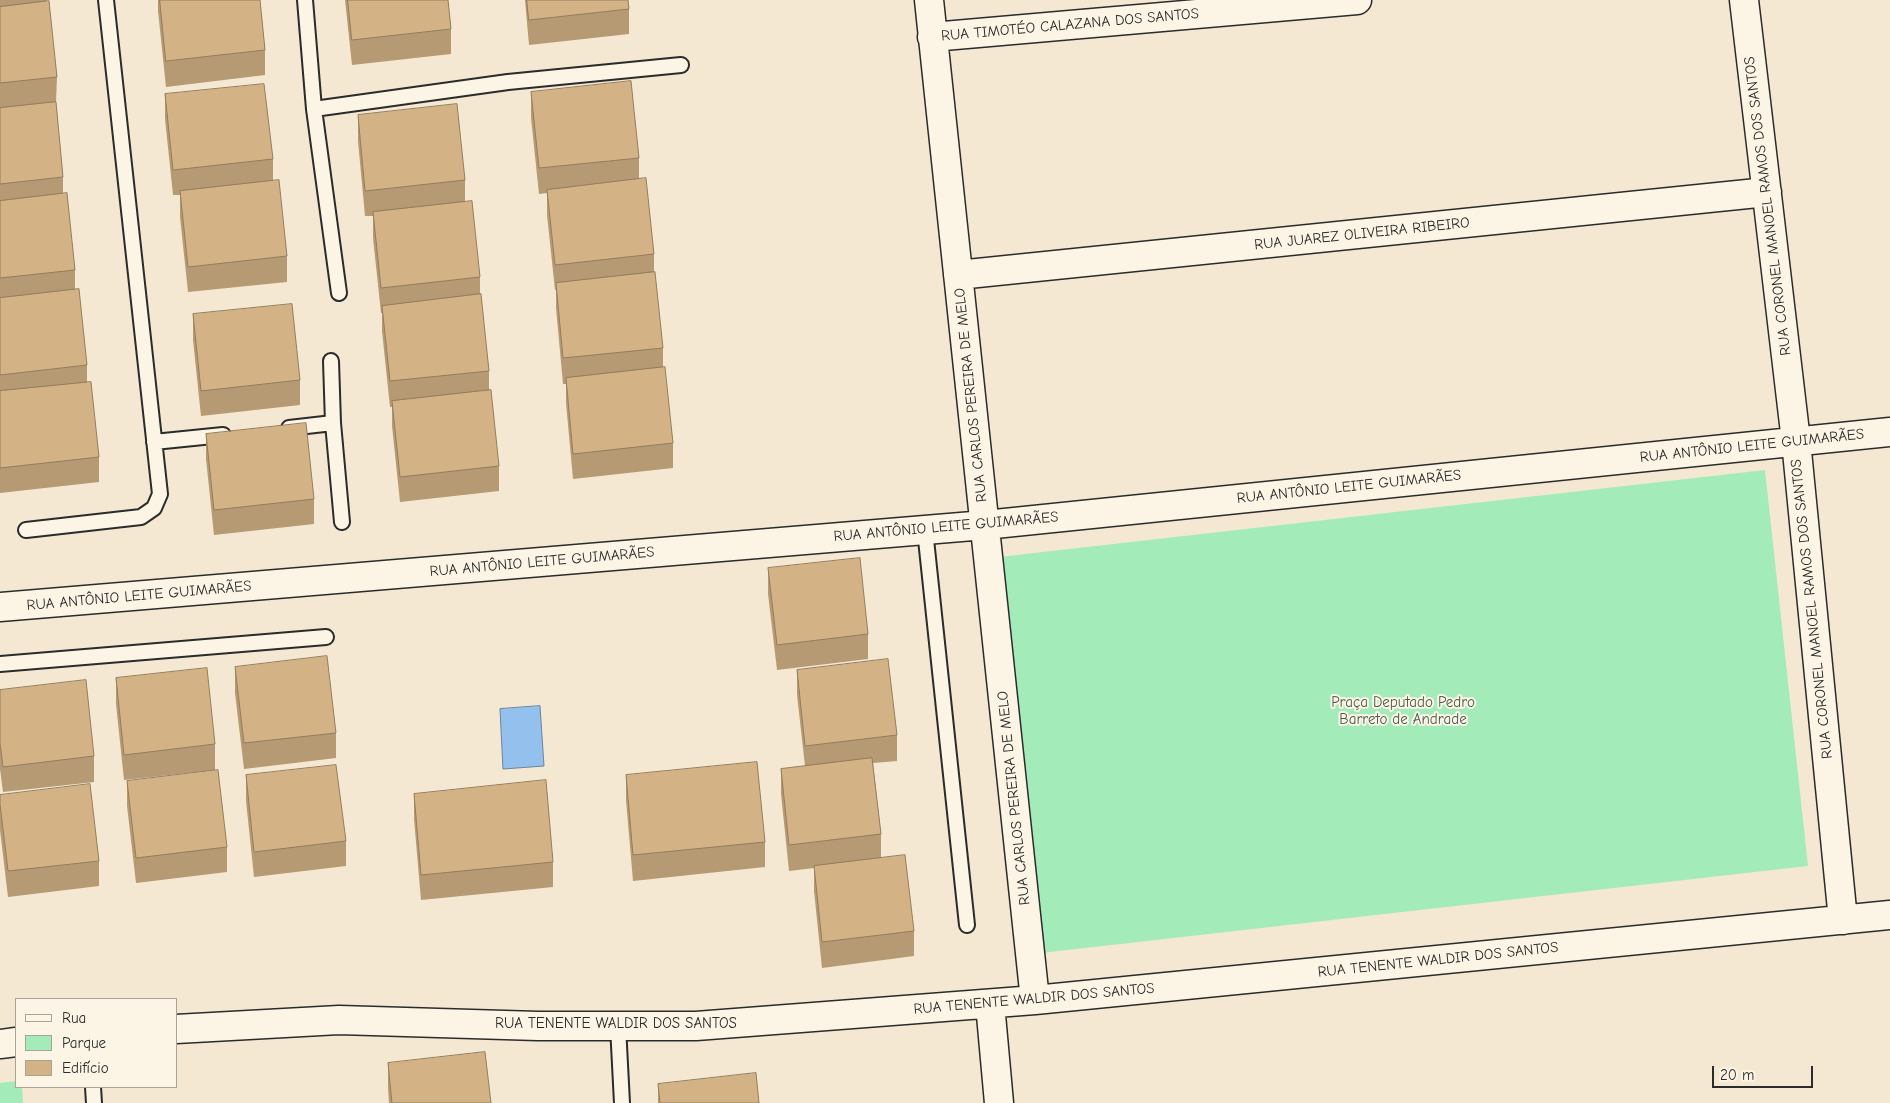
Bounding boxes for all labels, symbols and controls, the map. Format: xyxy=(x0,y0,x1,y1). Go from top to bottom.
street label: RUA TIMOTÉO CALAZANA DOS SANTOS xyxy=(940,5,1200,45)
street label: RUA CORONEL MANOEL RAMOS DOS SANTOS xyxy=(1741,55,1795,357)
street label: RUA JUAREZ OLIVEIRA RIBEIRO xyxy=(1253,214,1471,254)
street label: RUA CARLOS PEREIRA DE MELO xyxy=(951,287,991,503)
street label: RUA ANTÔNIO LEITE GUIMARÃES xyxy=(1639,425,1865,467)
street label: RUA CORONEL MANOEL RAMOS DOS SANTOS xyxy=(1787,458,1837,760)
street label: RUA ANTÔNIO LEITE GUIMARÃES xyxy=(1236,466,1462,508)
street label: RUA ANTÔNIO LEITE GUIMARÃES xyxy=(833,508,1059,546)
street label: RUA ANTÔNIO LEITE GUIMARÃES xyxy=(429,543,655,581)
street label: RUA ANTÔNIO LEITE GUIMARÃES xyxy=(26,577,252,615)
street label: RUA CARLOS PEREIRA DE MELO xyxy=(994,690,1034,906)
park label: Praça Deputado Pedro Barreto de Andrade xyxy=(1331,694,1475,729)
street label: RUA TENENTE WALDIR DOS SANTOS xyxy=(1317,938,1559,982)
street label: RUA TENENTE WALDIR DOS SANTOS xyxy=(913,979,1155,1019)
legend xyxy=(15,998,178,1088)
text: Rua xyxy=(62,1009,86,1027)
street label: RUA TENENTE WALDIR DOS SANTOS xyxy=(495,1015,737,1033)
text: Parque xyxy=(62,1034,106,1052)
scale bar xyxy=(1715,1056,1816,1088)
text: Edifício xyxy=(62,1059,109,1077)
text: 20 m xyxy=(1720,1066,1754,1084)

